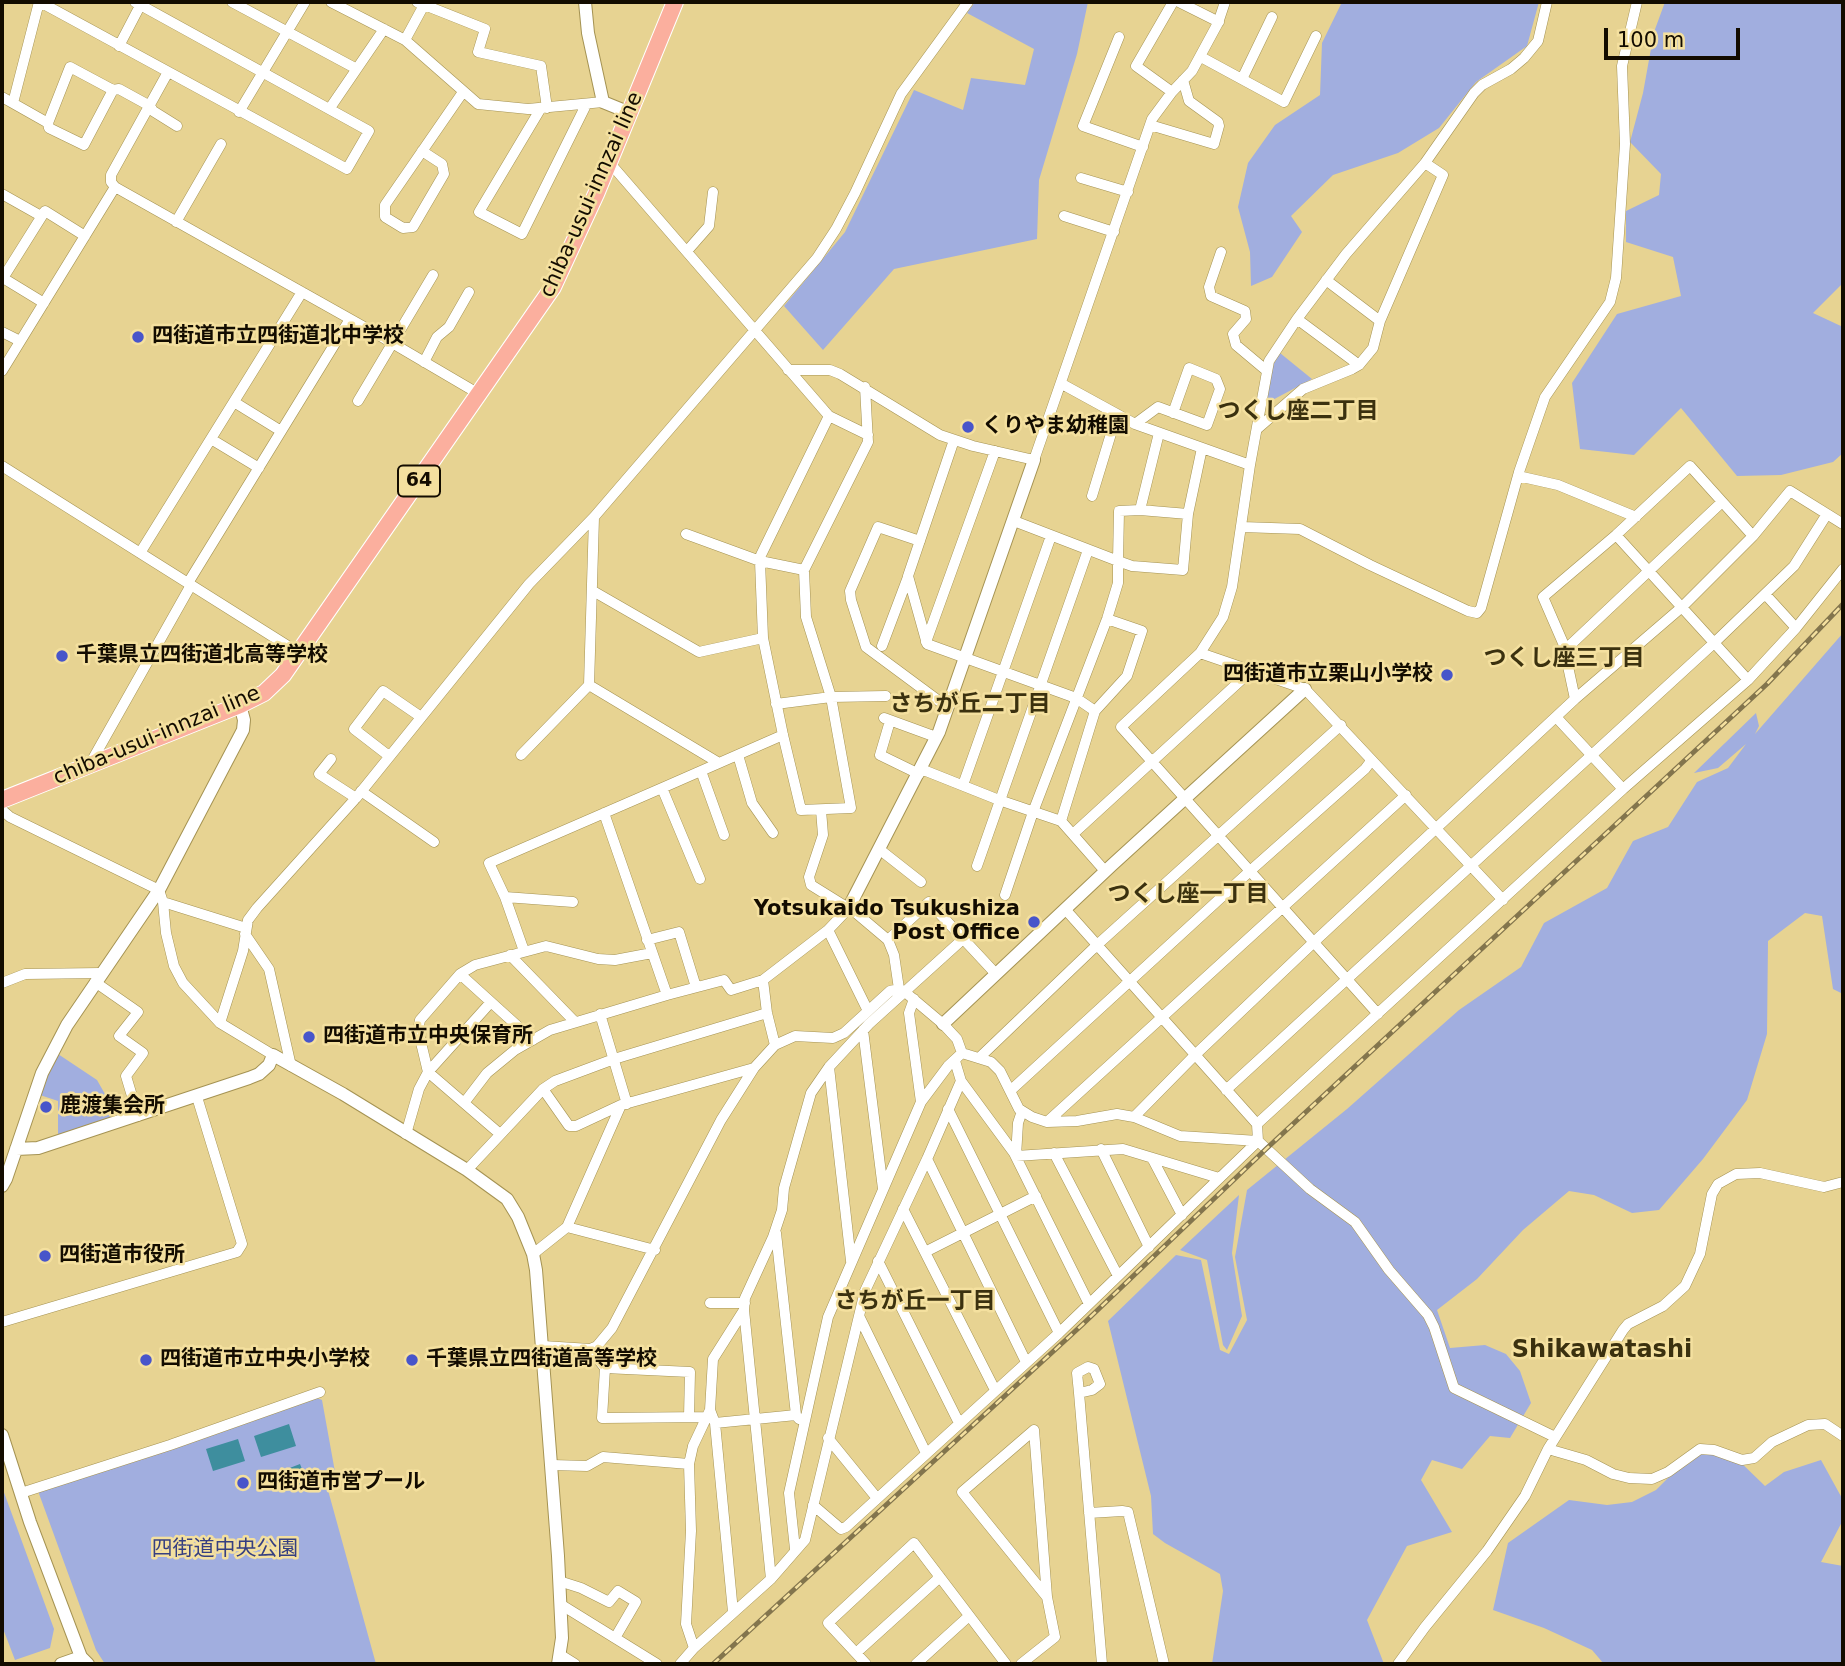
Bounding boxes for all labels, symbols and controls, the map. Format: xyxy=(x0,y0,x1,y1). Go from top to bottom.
scale bar xyxy=(1607,14,1744,58)
text: 100 m xyxy=(1617,28,1684,52)
street label: chiba-usui-innzai line xyxy=(535,88,649,302)
place label: 四街道市立四街道北中学校 xyxy=(152,324,404,350)
marker: 四街道市立四街道北中学校 xyxy=(130,329,146,345)
district label: つくし座二丁目 xyxy=(1218,398,1378,426)
place label: くりやま幼稚園 xyxy=(982,414,1129,440)
marker: くりやま幼稚園 xyxy=(960,419,976,435)
road number: 64 xyxy=(398,466,440,496)
place label: 千葉県立四街道北高等学校 xyxy=(76,643,328,669)
district label: つくし座三丁目 xyxy=(1484,645,1644,673)
marker: 千葉県立四街道北高等学校 xyxy=(54,648,70,664)
place label: 四街道市立栗山小学校 xyxy=(1223,662,1433,688)
marker: 四街道市立栗山小学校 xyxy=(1439,667,1455,683)
street label: chiba-usui-innzai line xyxy=(50,681,264,791)
district label: さちが丘二丁目 xyxy=(890,691,1050,719)
district label: つくし座一丁目 xyxy=(1108,881,1268,909)
place label: Yotsukaido Tsukushiza Post Office xyxy=(754,897,1020,947)
marker: Yotsukaido Tsukushiza Post Office xyxy=(1026,914,1042,930)
place label: 四街道市立中央保育所 xyxy=(323,1024,533,1050)
marker: 四街道市立中央保育所 xyxy=(301,1029,317,1045)
place label: 鹿渡集会所 xyxy=(60,1094,165,1120)
marker: 鹿渡集会所 xyxy=(38,1099,54,1115)
place label: 四街道市役所 xyxy=(59,1243,185,1269)
marker: 四街道市役所 xyxy=(37,1248,53,1264)
district label: さちが丘一丁目 xyxy=(835,1288,995,1316)
district label: Shikawatashi xyxy=(1512,1337,1692,1365)
place label: 四街道市立中央小学校 xyxy=(160,1347,370,1373)
place label: 千葉県立四街道高等学校 xyxy=(426,1347,657,1373)
marker: 四街道市立中央小学校 xyxy=(138,1352,154,1368)
marker: 千葉県立四街道高等学校 xyxy=(404,1352,420,1368)
place label: 四街道市営プール xyxy=(257,1470,425,1496)
marker: 四街道市営プール xyxy=(235,1475,251,1491)
park label: 四街道中央公園 xyxy=(152,1537,298,1563)

